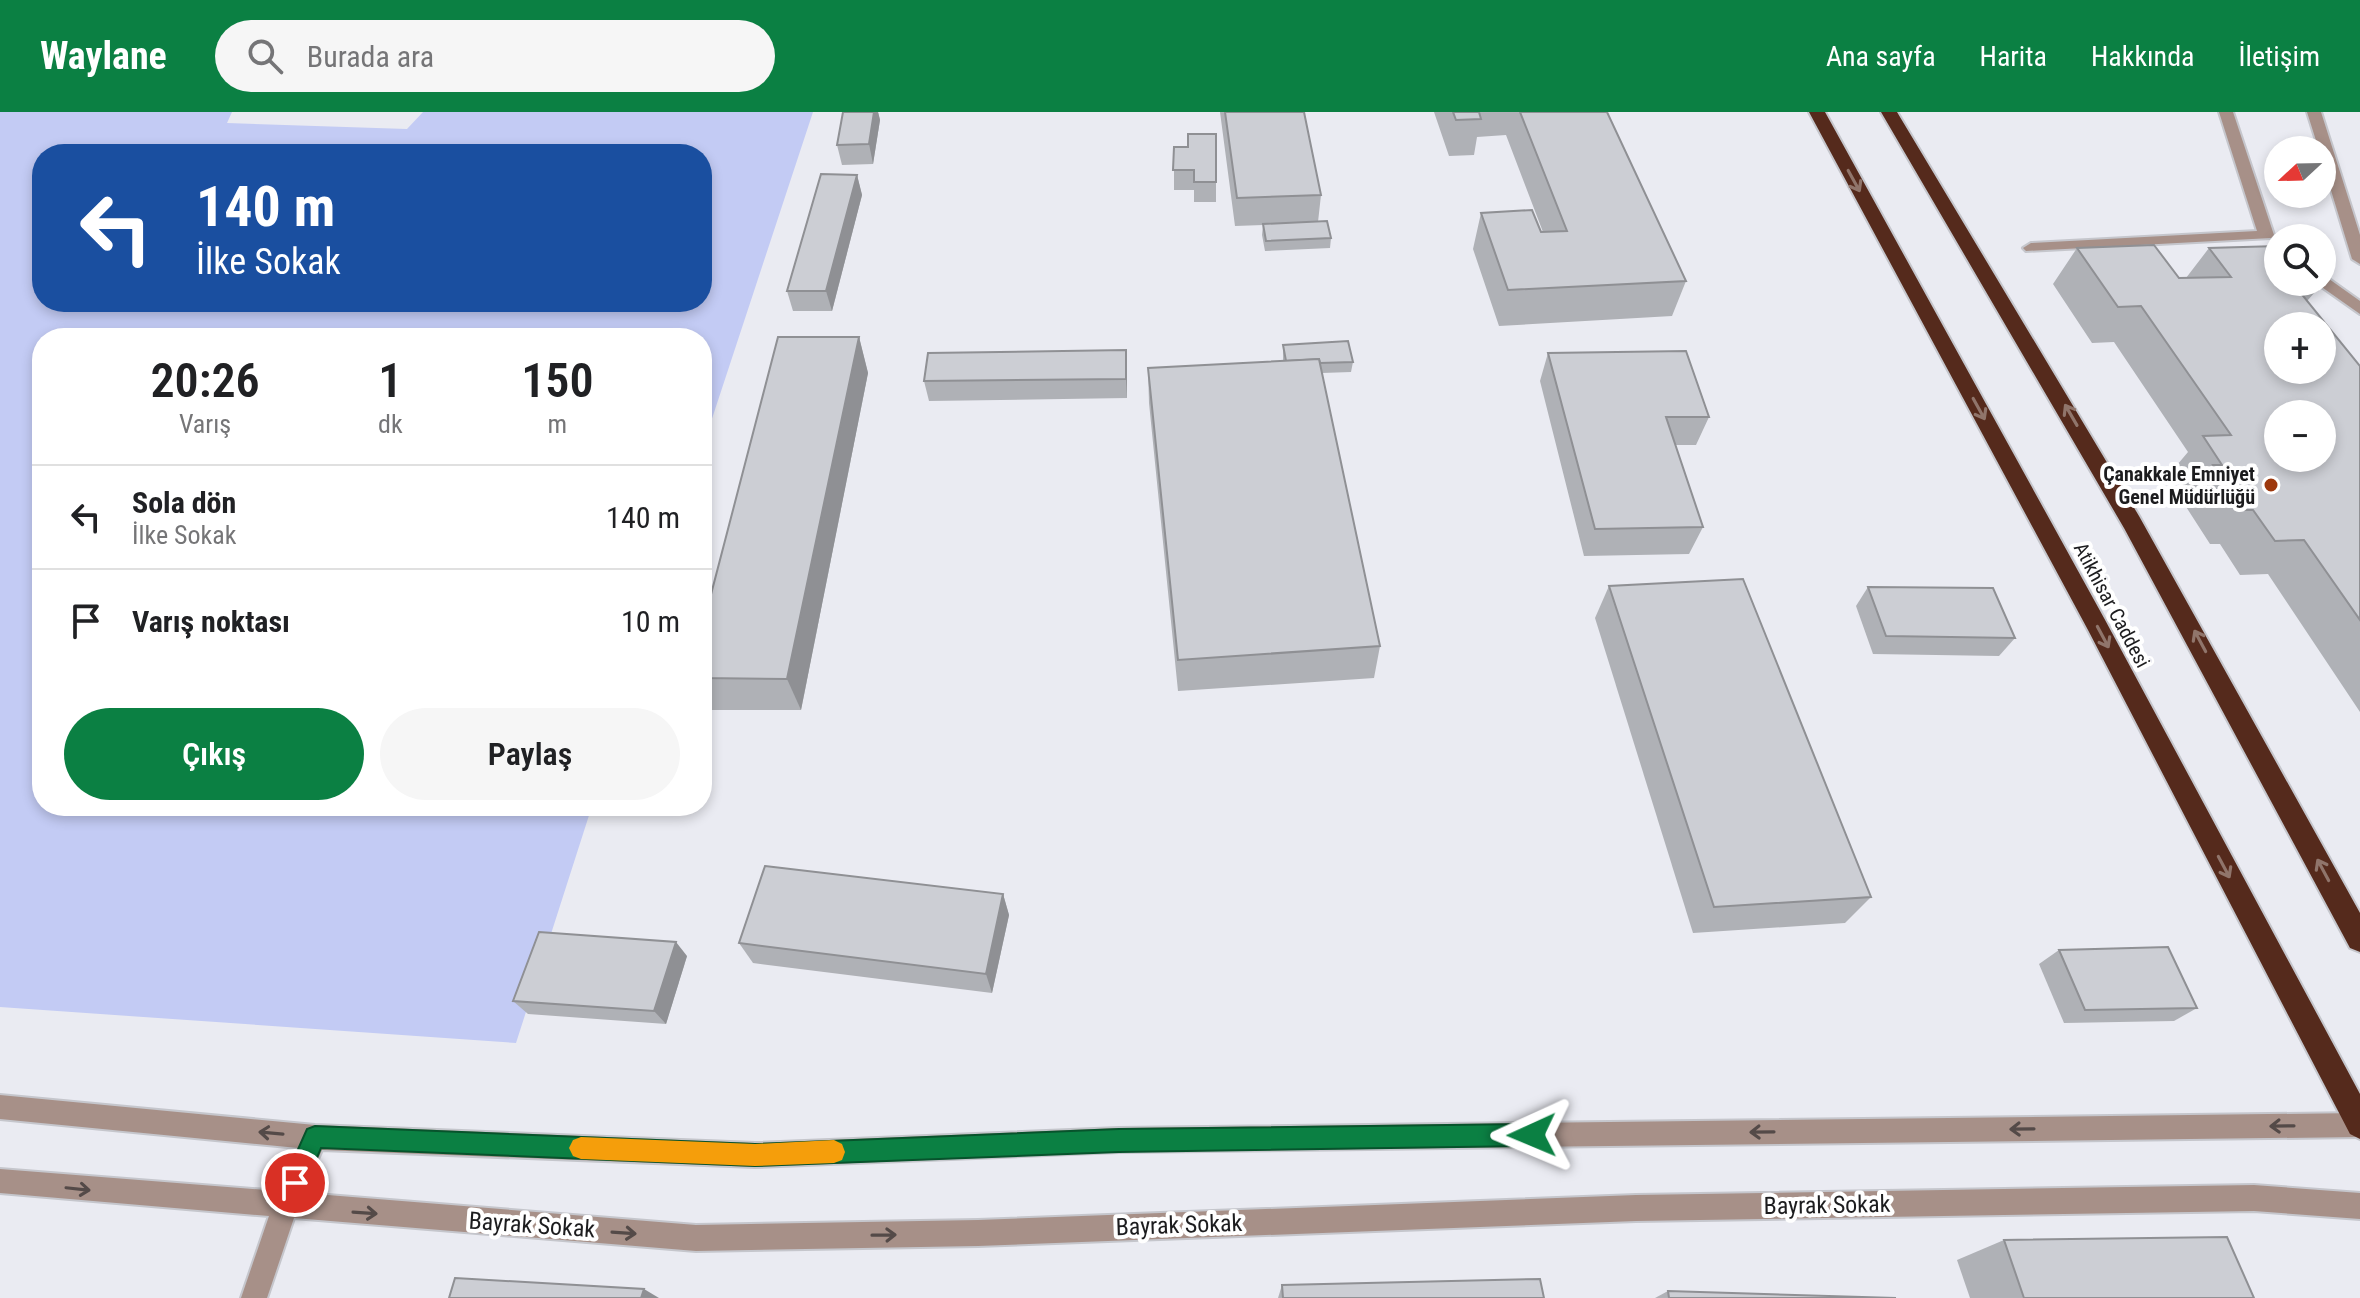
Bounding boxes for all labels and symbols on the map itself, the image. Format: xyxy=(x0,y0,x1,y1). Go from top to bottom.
north arrow xyxy=(2264,136,2336,208)
one-way arrow xyxy=(1847,168,1863,192)
one-way arrow xyxy=(1971,397,1987,420)
one-way arrow xyxy=(2063,404,2078,428)
place label: Çanakkale Emniyet Genel Müdürlüğü xyxy=(2103,462,2255,509)
marker: Çanakkale Emniyet Genel Müdürlüğü xyxy=(2262,476,2280,494)
street label: Atikhisar Caddesi xyxy=(2069,538,2155,672)
one-way arrow xyxy=(2095,625,2111,649)
one-way arrow xyxy=(2192,630,2208,653)
one-way arrow xyxy=(2217,855,2233,879)
one-way arrow xyxy=(2315,859,2331,882)
position arrow xyxy=(1490,1093,1574,1177)
one-way arrow xyxy=(2269,1118,2296,1134)
one-way arrow xyxy=(2009,1121,2036,1137)
one-way arrow xyxy=(1749,1124,1776,1140)
one-way arrow xyxy=(258,1125,285,1140)
pin xyxy=(261,1149,329,1217)
one-way arrow xyxy=(64,1181,91,1196)
street label: Bayrak Sokak xyxy=(1763,1190,1891,1220)
one-way arrow xyxy=(351,1206,378,1221)
street label: Bayrak Sokak xyxy=(468,1207,596,1243)
street label: Bayrak Sokak xyxy=(1115,1209,1243,1241)
one-way arrow xyxy=(610,1226,637,1241)
one-way arrow xyxy=(870,1227,897,1242)

